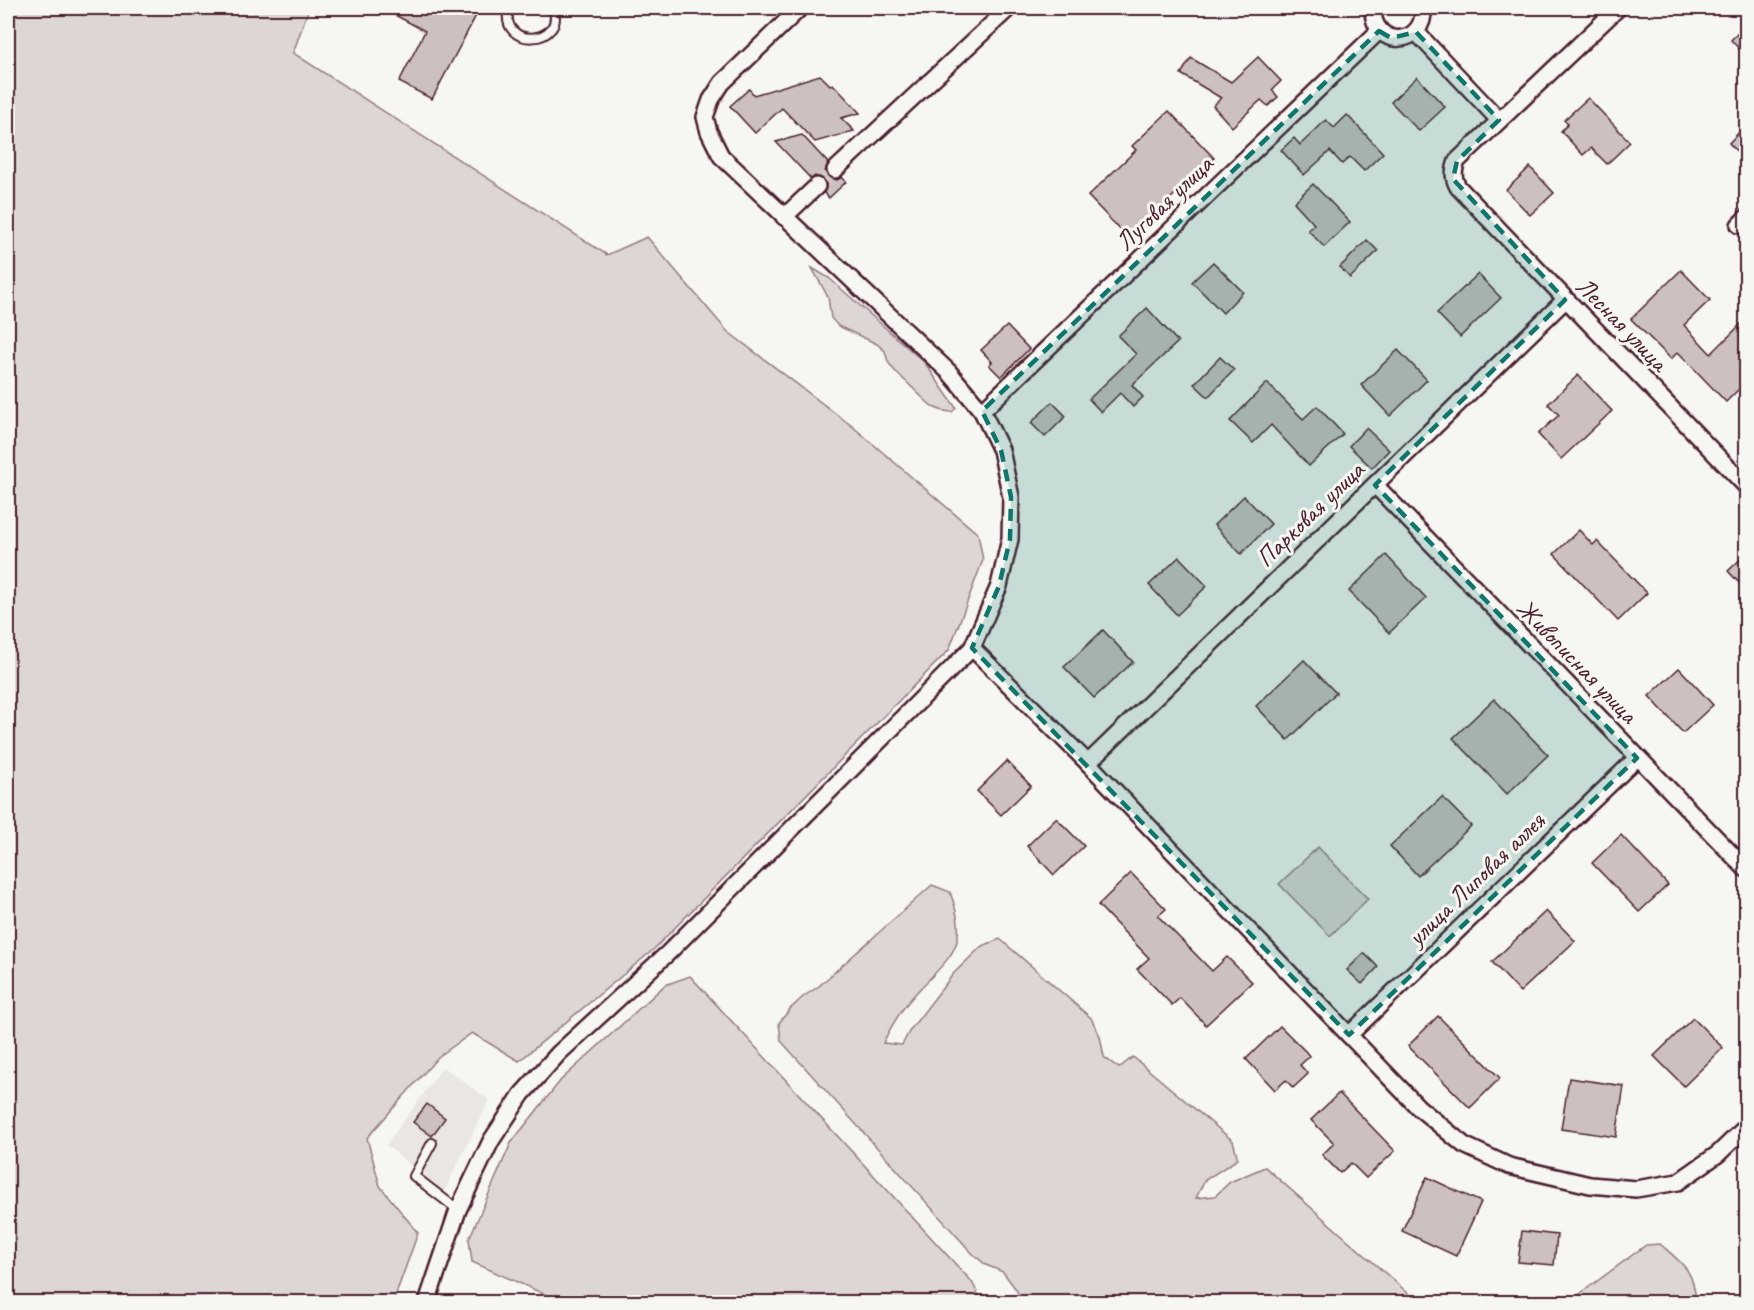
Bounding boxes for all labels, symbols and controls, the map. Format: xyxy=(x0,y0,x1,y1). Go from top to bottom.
street label: Луговая улица xyxy=(1108,147,1221,258)
street label: Лесная улица xyxy=(1569,270,1677,380)
street label: Парковая улица xyxy=(1249,453,1372,574)
street label: Живописная улица xyxy=(1509,592,1646,731)
street label: улица Липовая аллея xyxy=(1399,804,1553,954)

